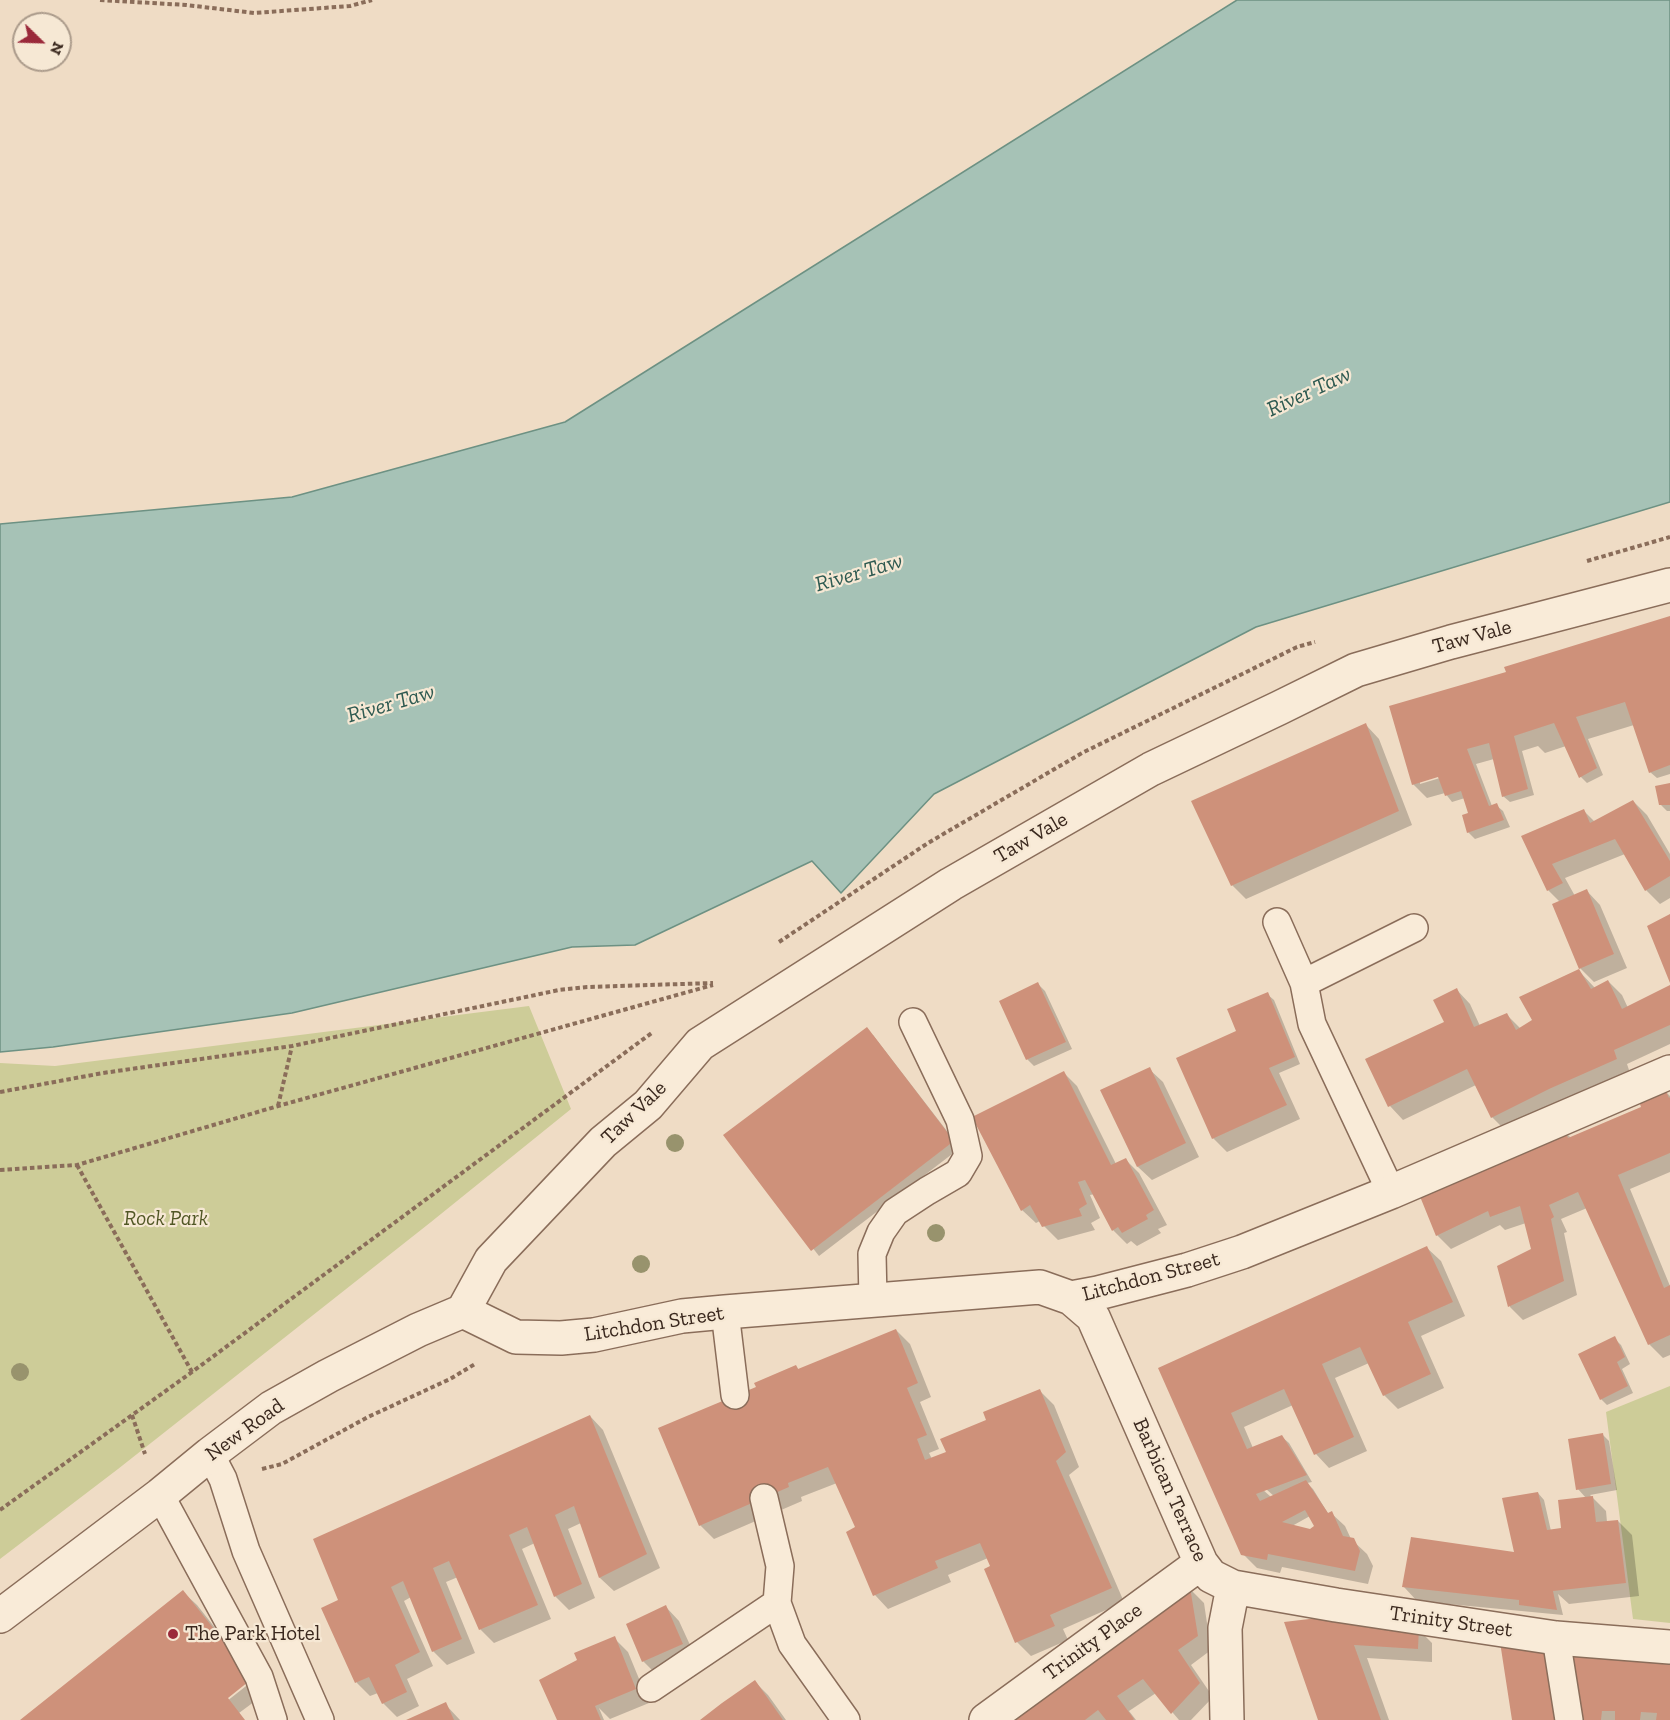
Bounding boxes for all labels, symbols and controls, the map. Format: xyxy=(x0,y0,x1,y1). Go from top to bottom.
north arrow xyxy=(12,12,72,72)
text: N xyxy=(46,39,68,58)
water label: River Taw xyxy=(1263,361,1355,423)
water label: River Taw xyxy=(812,548,906,598)
street label: Taw Vale xyxy=(1430,614,1514,660)
water label: River Taw xyxy=(344,679,438,729)
street label: Taw Vale xyxy=(990,807,1072,869)
street label: Taw Vale xyxy=(596,1076,672,1150)
park label: Rock Park xyxy=(124,1206,208,1232)
street label: Litchdon Street xyxy=(1080,1247,1222,1307)
street label: Litchdon Street xyxy=(582,1301,726,1347)
street label: New Road xyxy=(201,1393,289,1467)
street label: Barbican Terrace xyxy=(1127,1414,1213,1566)
street label: Trinity Place xyxy=(1039,1598,1147,1686)
street label: Trinity Street xyxy=(1388,1601,1514,1643)
place label: The Park Hotel xyxy=(185,1621,320,1647)
marker: The Park Hotel xyxy=(166,1627,180,1641)

